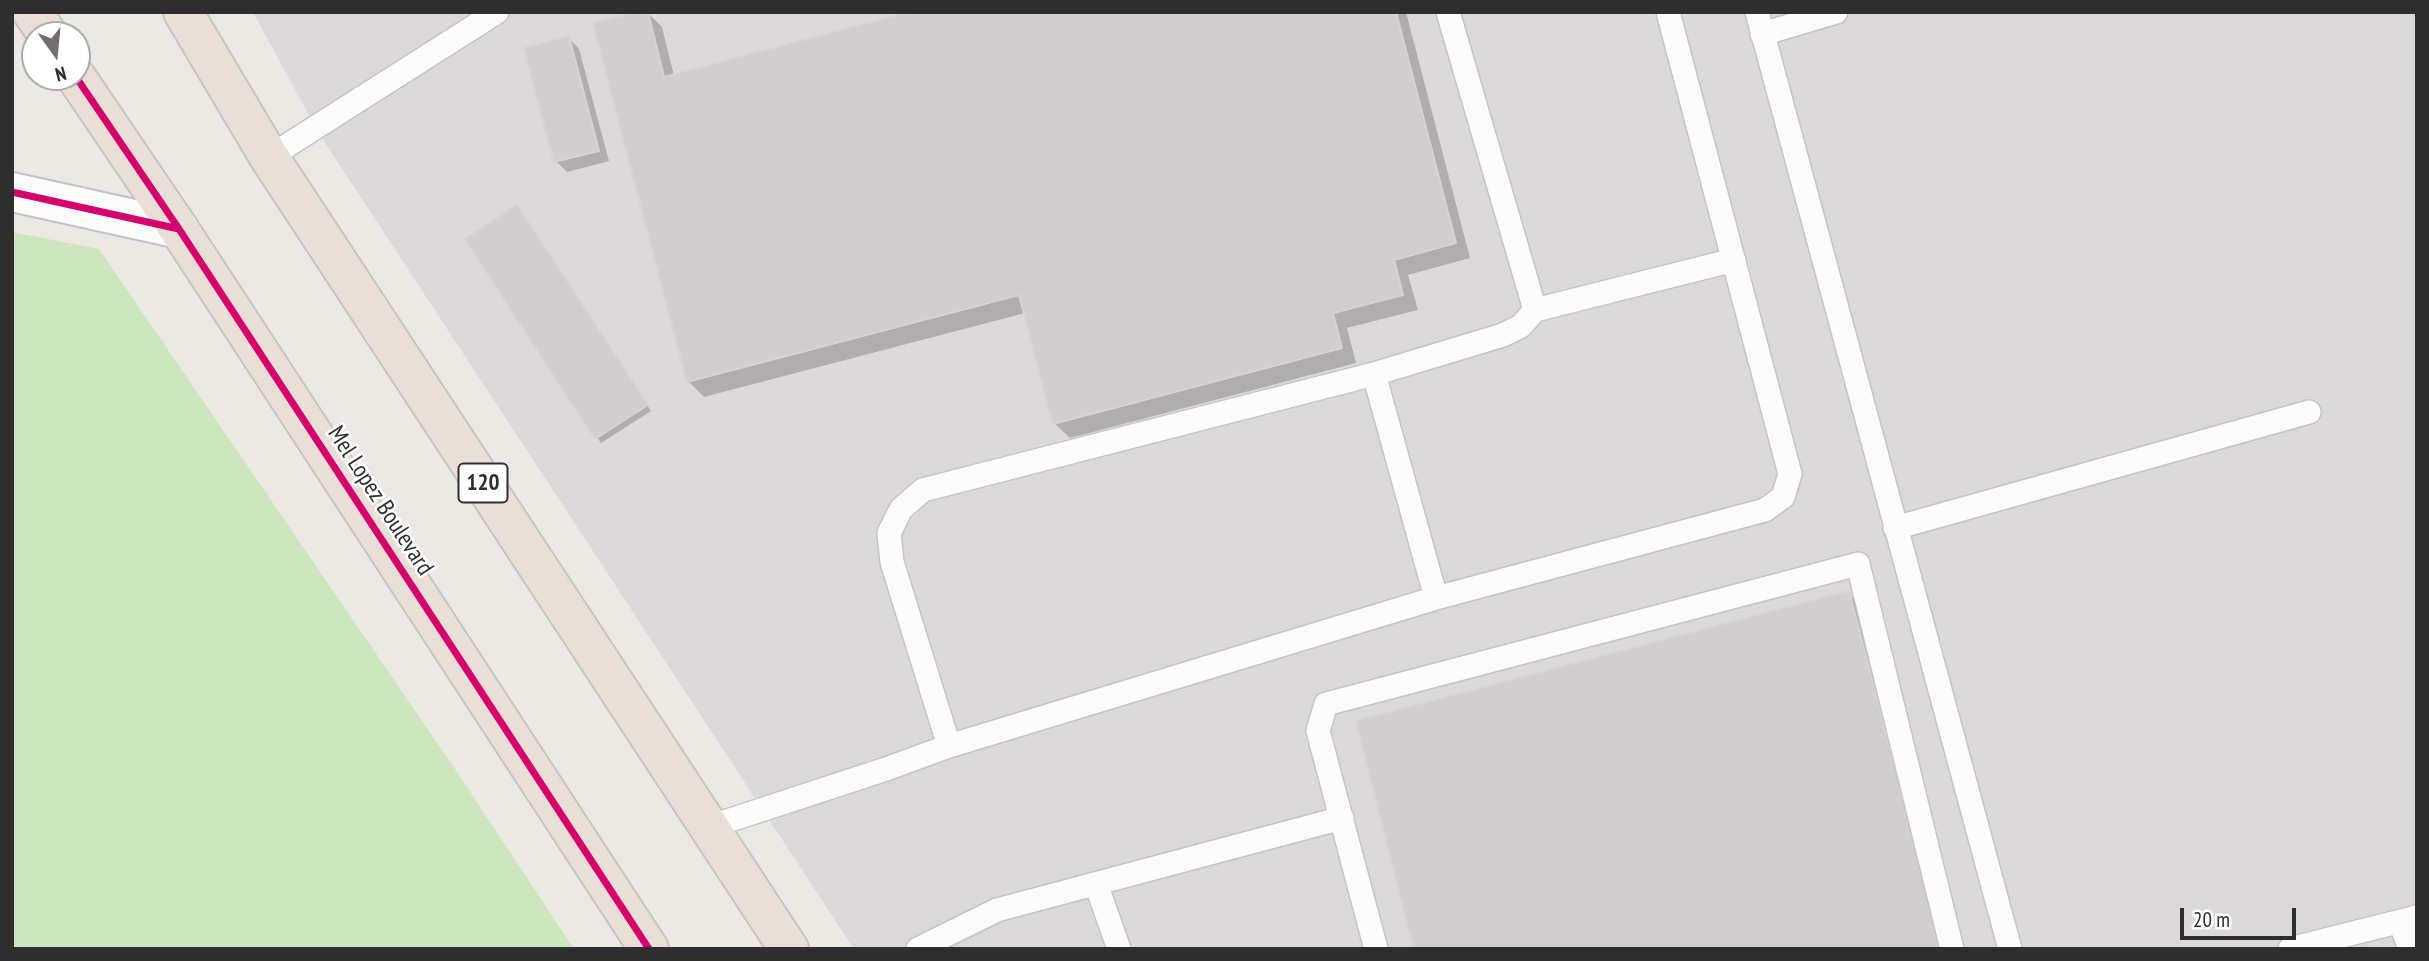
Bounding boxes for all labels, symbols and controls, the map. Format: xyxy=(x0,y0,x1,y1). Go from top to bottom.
north arrow xyxy=(21,21,91,91)
text: N xyxy=(53,61,69,87)
street label: Mel Lopez Boulevard xyxy=(321,421,439,581)
road number: 120 xyxy=(458,463,508,503)
scale bar xyxy=(2184,894,2300,938)
text: 20 m xyxy=(2193,906,2230,933)

